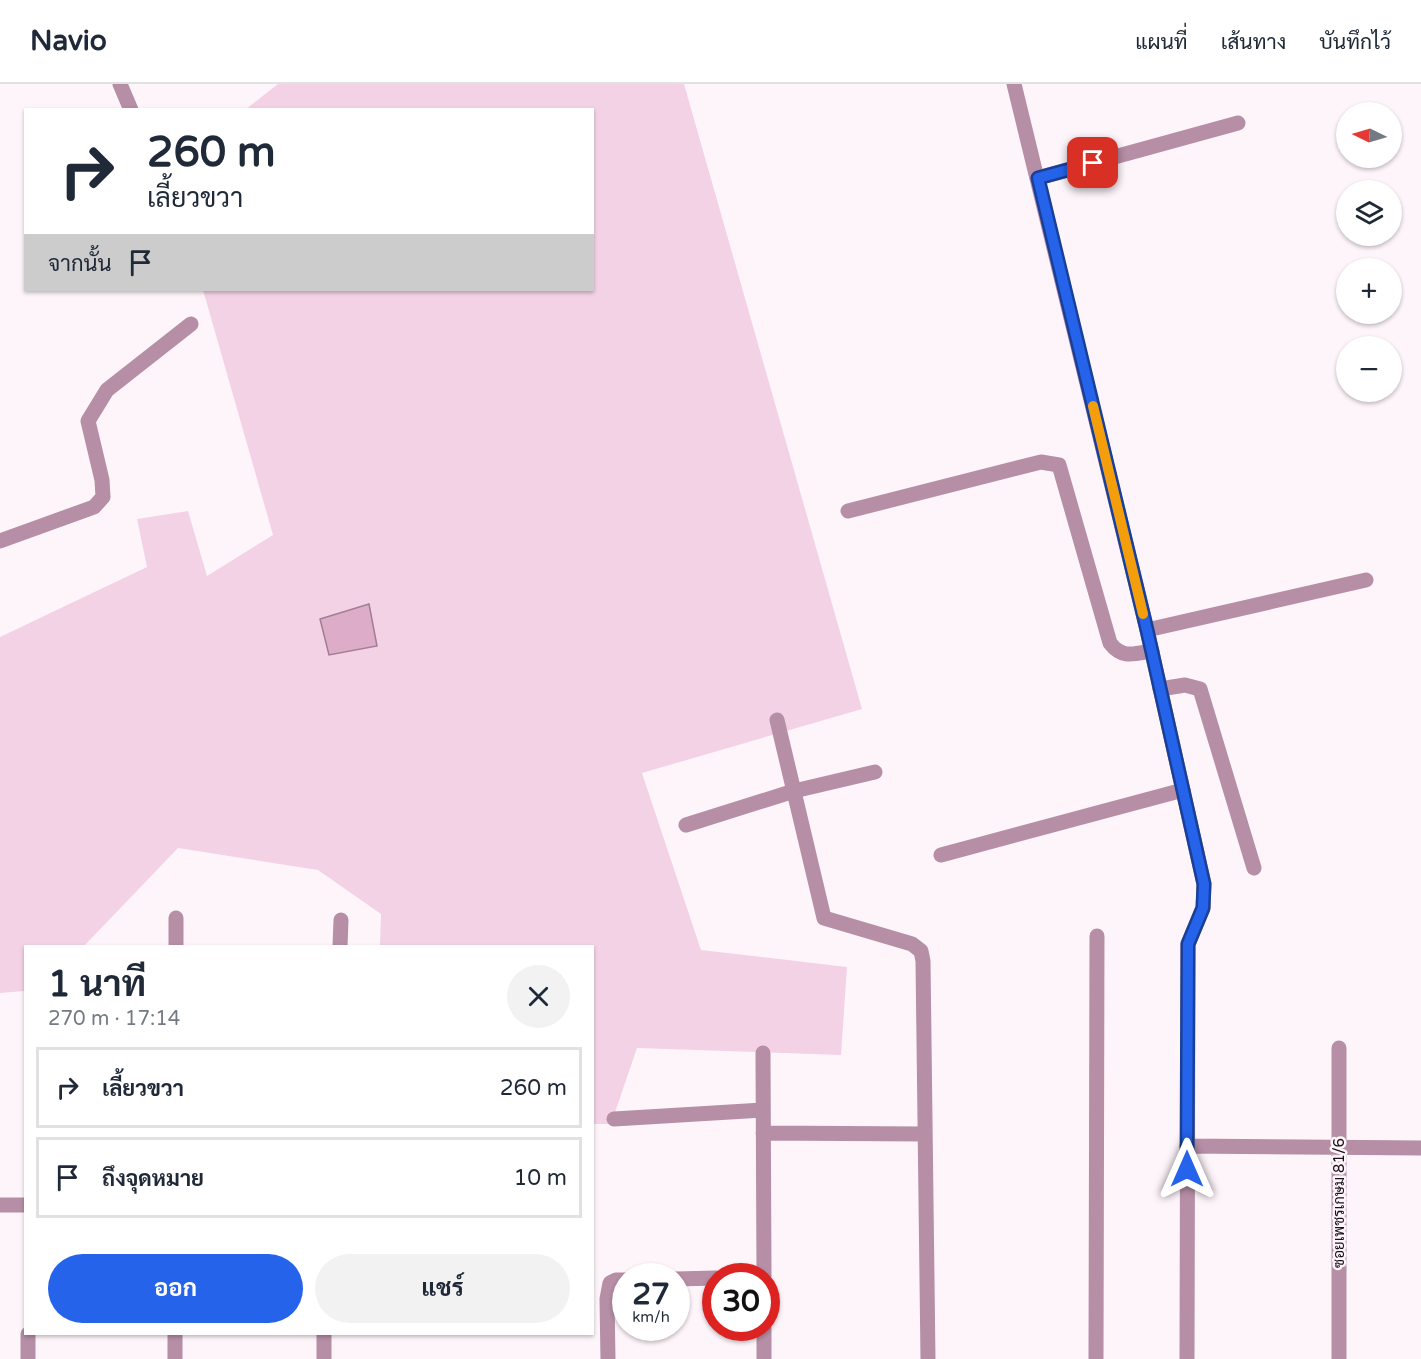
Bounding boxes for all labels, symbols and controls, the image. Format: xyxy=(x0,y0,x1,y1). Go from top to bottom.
text: Navio xyxy=(30,24,107,58)
text: แผนที่ xyxy=(1135,30,1188,55)
text: เส้นทาง xyxy=(1221,30,1286,55)
text: บันทึกไว้ xyxy=(1319,30,1391,55)
north arrow xyxy=(1336,102,1402,168)
map controls xyxy=(1336,102,1402,402)
text: 260 m xyxy=(147,127,276,178)
icon: right xyxy=(48,132,126,210)
pin xyxy=(1067,137,1118,188)
icon: arrive xyxy=(1076,146,1109,179)
button: layers xyxy=(1336,180,1402,246)
text: เลี้ยวขวา xyxy=(147,182,243,215)
icon: arrive xyxy=(124,246,157,279)
text: จากนั้น xyxy=(48,251,112,277)
button: + xyxy=(1336,258,1402,324)
button: − xyxy=(1336,336,1402,402)
text: 1 นาที xyxy=(48,963,146,1006)
button: close xyxy=(507,965,570,1028)
text: 270 m · 17:14 xyxy=(48,1007,180,1031)
icon: right xyxy=(51,1071,84,1104)
text: 260 m xyxy=(500,1075,567,1101)
text: เลี้ยวขวา xyxy=(102,1076,184,1102)
position arrow xyxy=(1155,1137,1219,1201)
street label: ซอยเพชรเกษม 81/6 xyxy=(1330,1138,1348,1268)
icon: arrive xyxy=(51,1161,84,1194)
text: 10 m xyxy=(513,1165,567,1191)
text: ถึงจุดหมาย xyxy=(102,1166,204,1192)
button: ออก xyxy=(48,1254,303,1323)
button: แชร์ xyxy=(315,1254,570,1323)
speed limit sign: 30 xyxy=(702,1263,780,1341)
text: 27 xyxy=(632,1276,670,1313)
text: km/h xyxy=(632,1308,670,1326)

